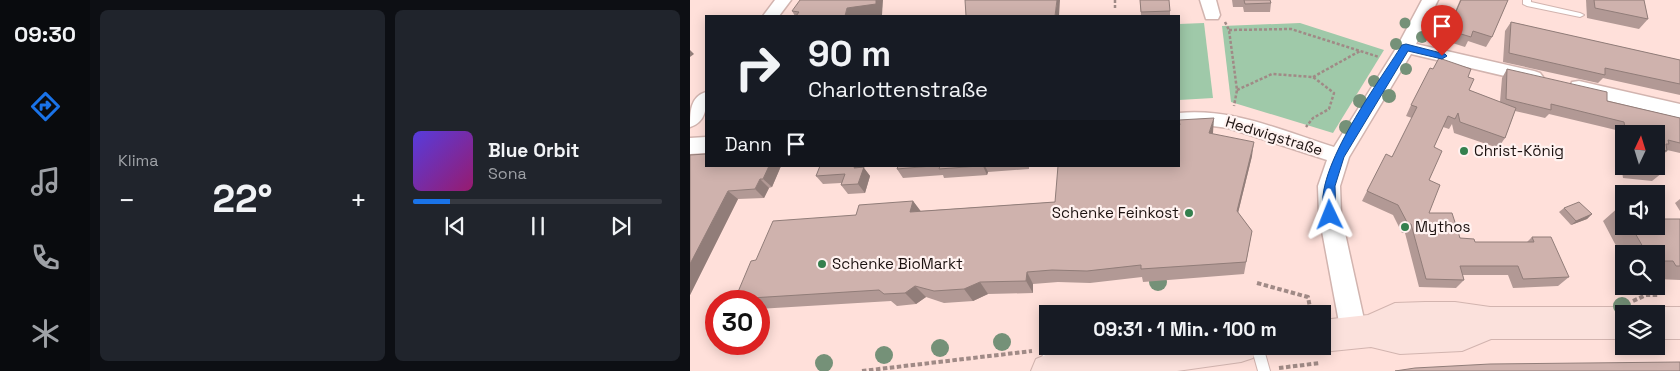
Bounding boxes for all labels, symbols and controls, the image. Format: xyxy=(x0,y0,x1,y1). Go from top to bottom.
pin xyxy=(1421,5,1463,56)
icon: arrive xyxy=(1428,12,1456,40)
text: 09:30 xyxy=(14,20,76,48)
text: 90 m xyxy=(808,32,891,76)
icon: right xyxy=(725,35,790,100)
text: Charlottenstraße xyxy=(808,75,988,103)
icon: directions xyxy=(28,89,63,124)
street label: Hedwigstraße xyxy=(1223,112,1325,159)
north arrow xyxy=(1615,125,1665,175)
map controls xyxy=(1615,125,1665,355)
icon: arrive xyxy=(782,130,810,158)
text: Dann xyxy=(725,132,772,157)
text: Blue Orbit xyxy=(488,138,579,163)
place label: Christ-König xyxy=(1474,141,1564,160)
marker: Christ-König xyxy=(1458,145,1470,157)
text: Klima xyxy=(118,150,159,171)
text: Sona xyxy=(488,163,527,184)
icon: music xyxy=(28,164,63,199)
text: 22° xyxy=(212,175,273,223)
text: − xyxy=(118,182,135,218)
text: + xyxy=(350,182,367,218)
button: sound xyxy=(1615,185,1665,235)
position arrow xyxy=(1303,188,1355,240)
place label: Schenke Feinkost xyxy=(1052,203,1179,222)
marker: Schenke Feinkost xyxy=(1183,207,1195,219)
icon: previous xyxy=(441,212,469,240)
icon: pause xyxy=(524,212,552,240)
icon: next xyxy=(607,212,635,240)
place label: Mythos xyxy=(1415,217,1471,236)
marker: Mythos xyxy=(1399,221,1411,233)
icon: phone xyxy=(28,240,63,275)
button: search xyxy=(1615,245,1665,295)
place label: Schenke BioMarkt xyxy=(832,254,963,273)
marker: Schenke BioMarkt xyxy=(816,258,828,270)
speed limit sign: 30 xyxy=(705,290,770,355)
button: layers xyxy=(1615,305,1665,355)
icon: climate xyxy=(28,316,63,351)
text: 09:31 · 1 Min. · 100 m xyxy=(1093,317,1277,342)

